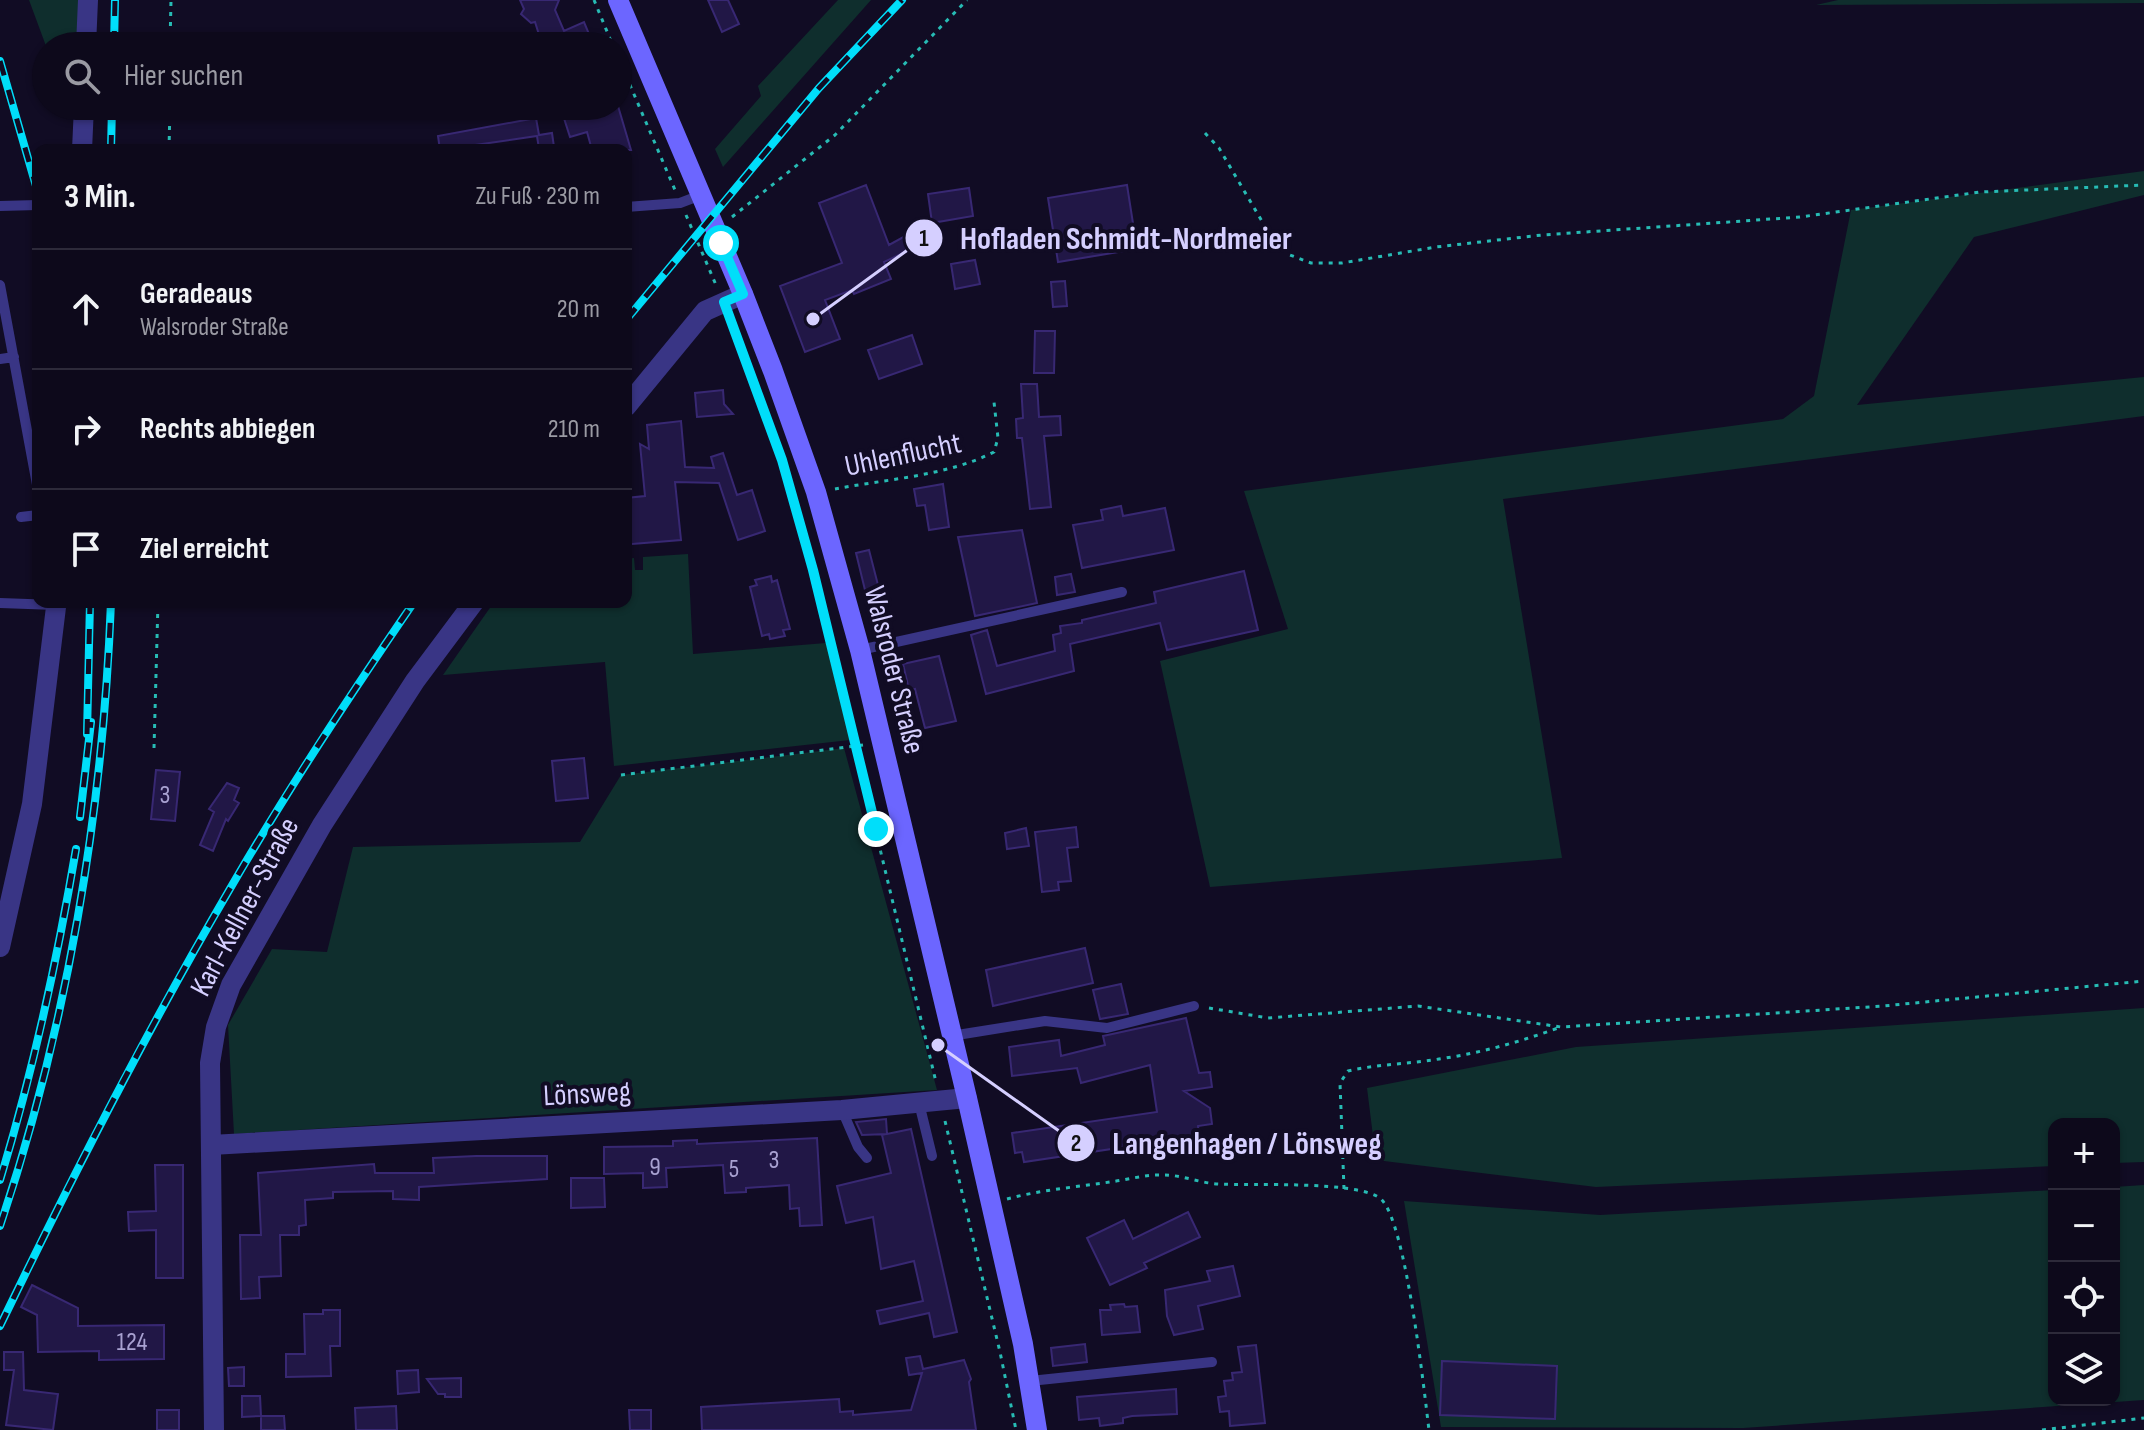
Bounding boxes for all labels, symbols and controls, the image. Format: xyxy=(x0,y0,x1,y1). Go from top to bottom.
search box xyxy=(32,32,632,120)
icon: search xyxy=(60,54,104,98)
text: Hier suchen xyxy=(124,58,243,94)
text: 3 Min. xyxy=(64,176,136,217)
text: Zu Fuß · 230 m xyxy=(475,181,600,212)
callout: Hofladen Schmidt-Nordmeier xyxy=(904,210,1308,266)
text: Hofladen Schmidt-Nordmeier xyxy=(960,220,1292,259)
text: 1 xyxy=(919,224,929,253)
route start xyxy=(703,225,739,261)
text: Geradeaus xyxy=(140,276,253,312)
icon: ahead xyxy=(64,287,108,331)
text: 20 m xyxy=(557,294,600,325)
text: Walsroder Straße xyxy=(140,312,289,343)
icon: right xyxy=(64,407,108,451)
text: Rechts abbiegen xyxy=(140,411,315,447)
text: 210 m xyxy=(548,414,600,445)
street label: Uhlenflucht xyxy=(842,425,964,485)
icon: arrive xyxy=(64,527,108,571)
text: Ziel erreicht xyxy=(140,531,269,567)
street label: Walsroder Straße xyxy=(856,582,932,758)
house number: 3 xyxy=(160,780,170,811)
route end xyxy=(858,811,894,847)
street label: Karl-Kellner-Straße xyxy=(183,812,307,1002)
street label: Lönsweg xyxy=(542,1074,632,1114)
callout: Langenhagen / Lönsweg xyxy=(1056,1115,1398,1171)
map controls xyxy=(2048,1118,2120,1406)
button: + xyxy=(2048,1118,2120,1190)
text: Langenhagen / Lönsweg xyxy=(1112,1125,1382,1164)
text: 2 xyxy=(1071,1129,1081,1158)
house number: 3 xyxy=(769,1145,779,1176)
house number: 9 xyxy=(649,1152,661,1183)
house number: 5 xyxy=(729,1154,739,1185)
button: − xyxy=(2048,1190,2120,1262)
button: locate xyxy=(2048,1262,2120,1334)
house number: 124 xyxy=(117,1327,148,1358)
button: layers xyxy=(2048,1334,2120,1406)

